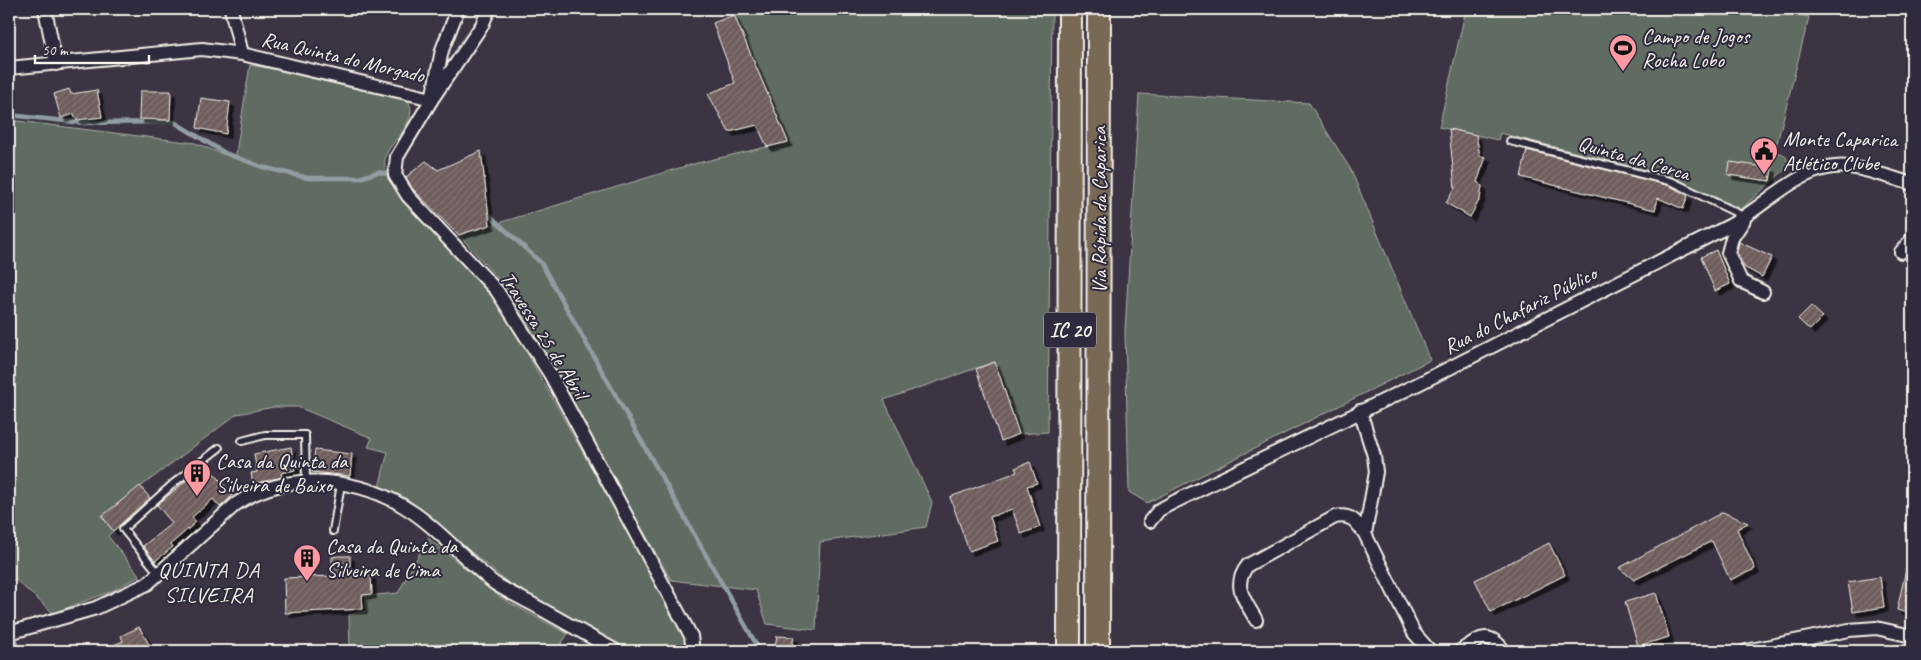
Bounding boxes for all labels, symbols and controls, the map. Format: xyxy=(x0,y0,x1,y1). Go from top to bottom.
place label: Campo de Jogos Rocha Lobo xyxy=(1642,23,1751,73)
street label: Rua Quinta do Morgado xyxy=(259,26,428,89)
scale bar xyxy=(35,32,149,64)
sports icon: Campo de Jogos Rocha Lobo xyxy=(1608,33,1638,72)
text: 50 m xyxy=(42,41,69,60)
street label: Via Rápida da Caparica xyxy=(1086,125,1112,293)
place label: Monte Caparica Atlético Clube xyxy=(1783,126,1900,176)
street label: Quinta da Cerca xyxy=(1575,130,1695,187)
public building icon: Monte Caparica Atlético Clube xyxy=(1749,136,1779,175)
street label: Rua do Chafariz Público xyxy=(1439,259,1603,360)
street label: Travessa 25 de Abril xyxy=(494,267,595,406)
road number: IC 20 xyxy=(1044,312,1096,348)
place label: Casa da Quinta da Silveira de Baixo xyxy=(216,448,349,498)
building icon: Casa da Quinta da Silveira de Baixo xyxy=(182,458,212,497)
place label: Casa da Quinta da Silveira de Cima xyxy=(326,533,459,583)
building icon: Casa da Quinta da Silveira de Cima xyxy=(292,543,322,582)
district label: QUINTA DA SILVEIRA xyxy=(158,556,260,609)

